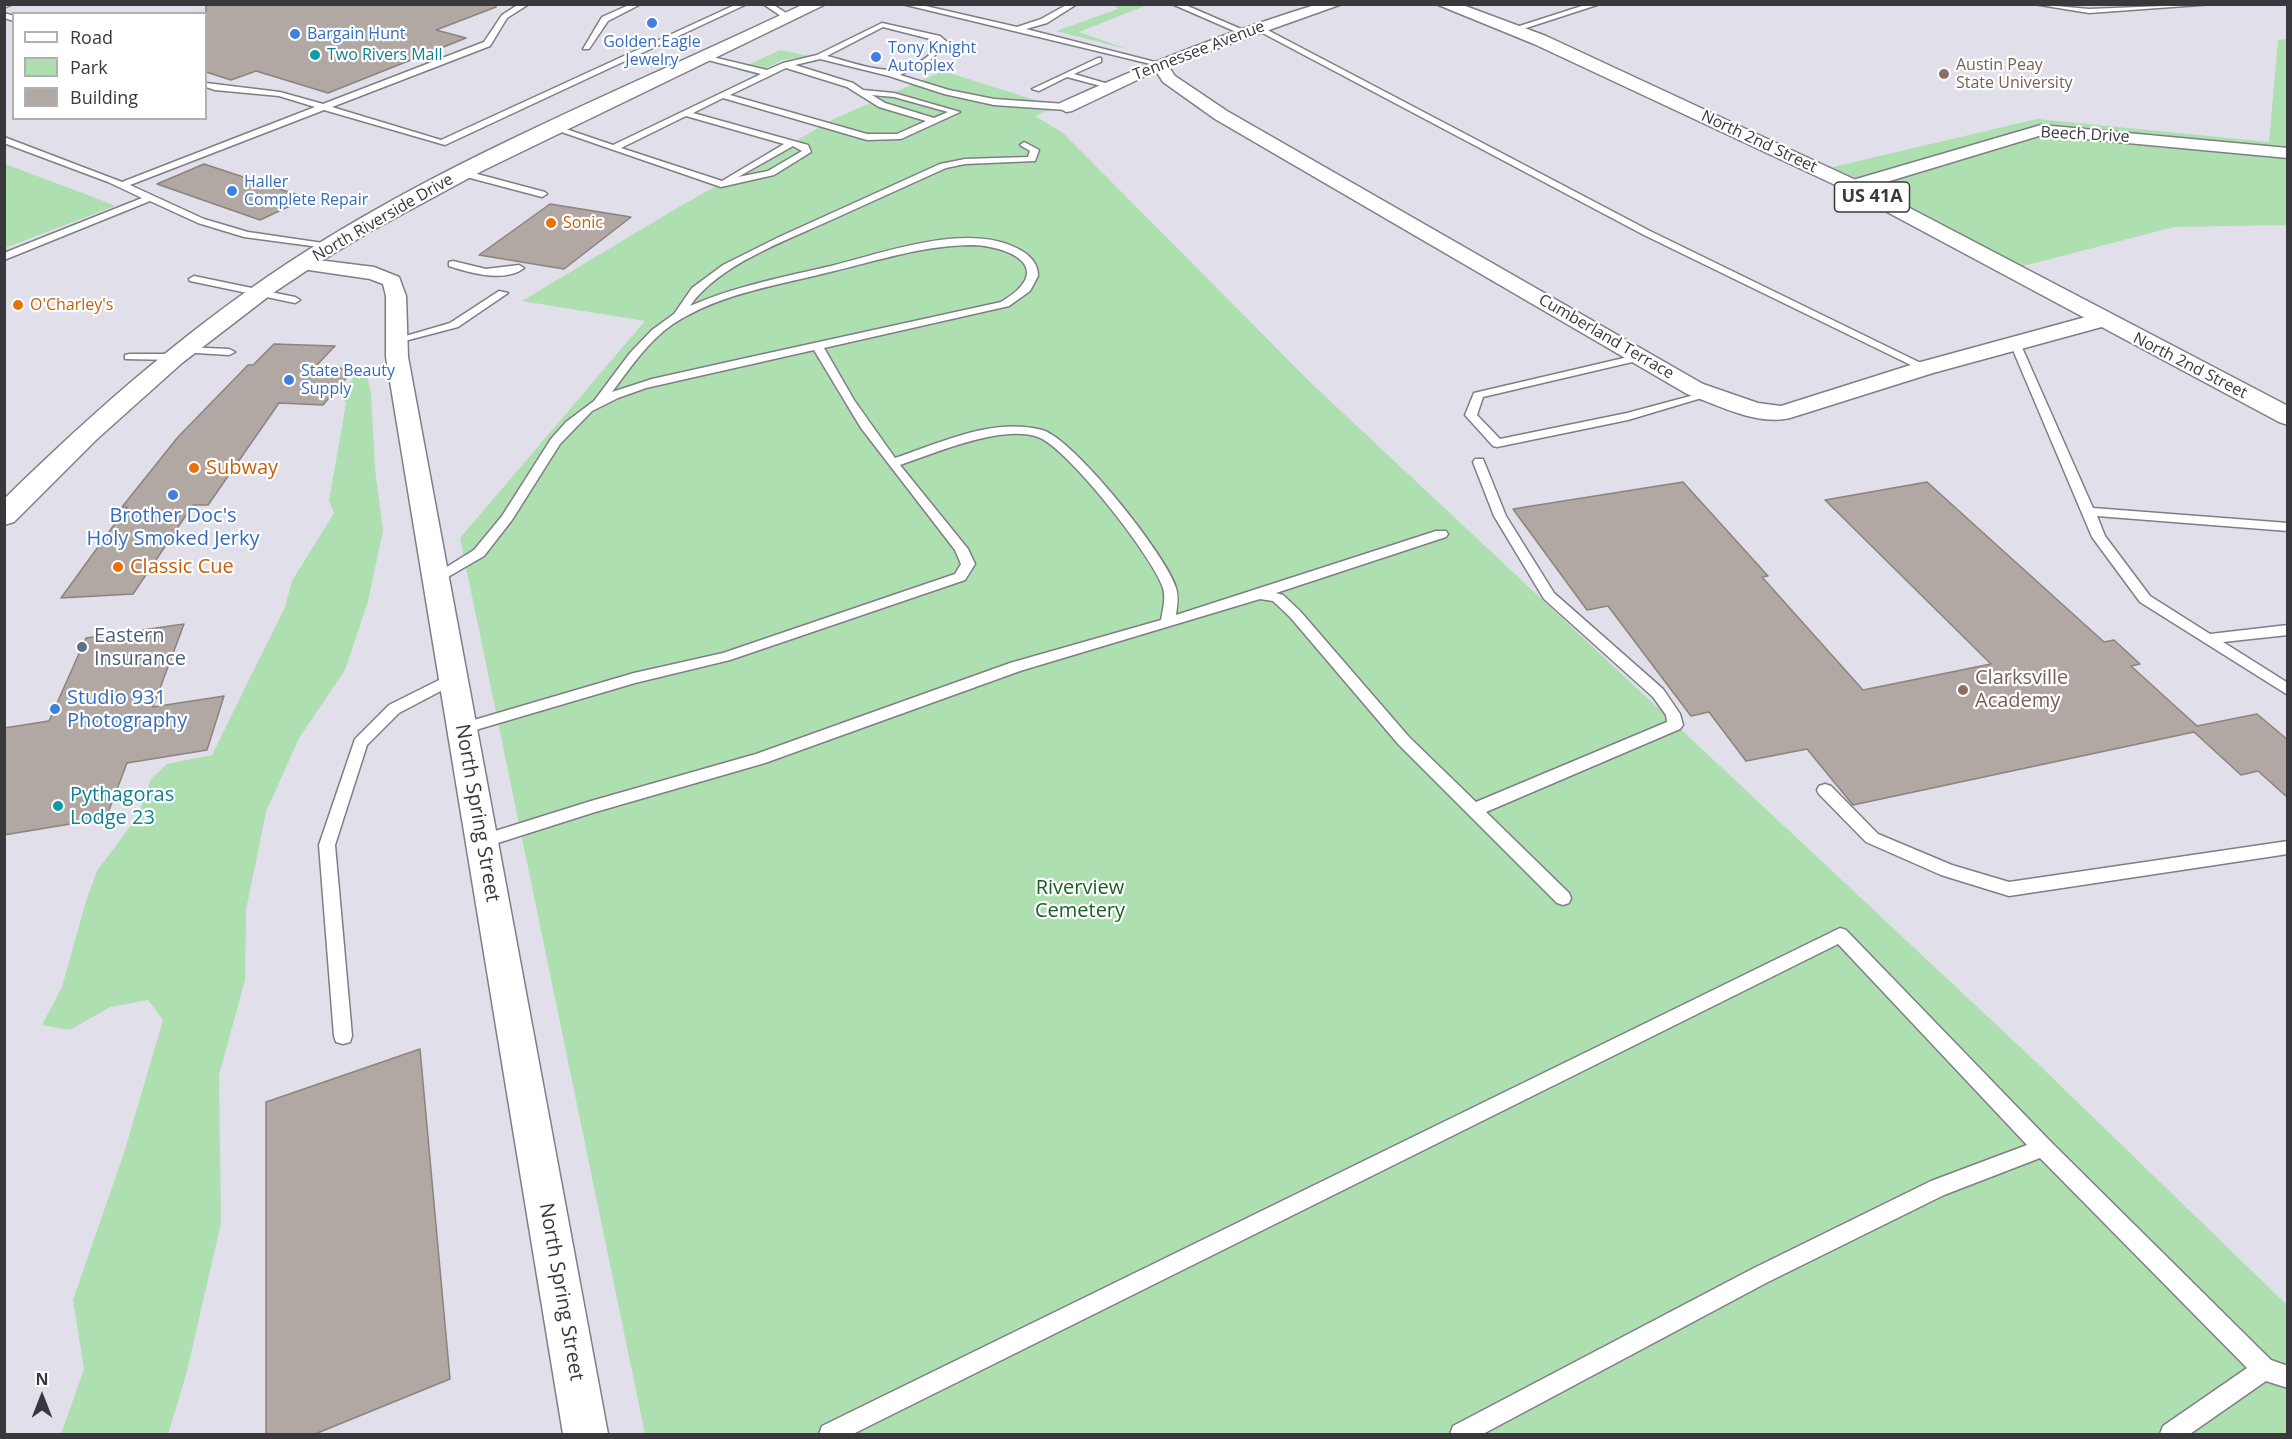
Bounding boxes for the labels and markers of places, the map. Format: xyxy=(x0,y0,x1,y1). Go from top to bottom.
marker: Golden Eagle Jewelry xyxy=(645,16,659,30)
place label: Bargain Hunt xyxy=(307,24,405,44)
marker: Bargain Hunt xyxy=(288,27,302,41)
place label: Golden Eagle Jewelry xyxy=(603,32,701,70)
place label: Tony Knight Autoplex xyxy=(888,38,976,76)
place label: Two Rivers Mall xyxy=(327,45,443,65)
marker: Two Rivers Mall xyxy=(308,48,322,62)
marker: Tony Knight Autoplex xyxy=(869,50,883,64)
place label: Austin Peay State University xyxy=(1956,55,2073,93)
marker: Austin Peay State University xyxy=(1937,67,1951,81)
place label: Haller Complete Repair xyxy=(244,172,368,210)
marker: Haller Complete Repair xyxy=(225,184,239,198)
place label: Sonic xyxy=(563,213,603,233)
marker: Sonic xyxy=(544,216,558,230)
place label: O'Charley's xyxy=(30,295,113,315)
marker: O'Charley's xyxy=(11,298,25,312)
place label: State Beauty Supply xyxy=(301,361,395,399)
marker: State Beauty Supply xyxy=(282,373,296,387)
place label: Subway xyxy=(206,456,278,480)
marker: Subway xyxy=(187,461,201,475)
marker: Brother Doc's Holy Smoked Jerky xyxy=(166,488,180,502)
place label: Brother Doc's Holy Smoked Jerky xyxy=(86,504,260,551)
place label: Classic Cue xyxy=(130,555,234,579)
marker: Classic Cue xyxy=(111,560,125,574)
place label: Eastern Insurance xyxy=(94,624,186,671)
marker: Eastern Insurance xyxy=(75,640,89,654)
place label: Clarksville Academy xyxy=(1975,666,2068,713)
marker: Clarksville Academy xyxy=(1956,683,1970,697)
place label: Studio 931 Photography xyxy=(67,686,187,733)
marker: Studio 931 Photography xyxy=(48,702,62,716)
place label: Pythagoras Lodge 23 xyxy=(70,783,174,830)
marker: Pythagoras Lodge 23 xyxy=(51,799,65,813)

